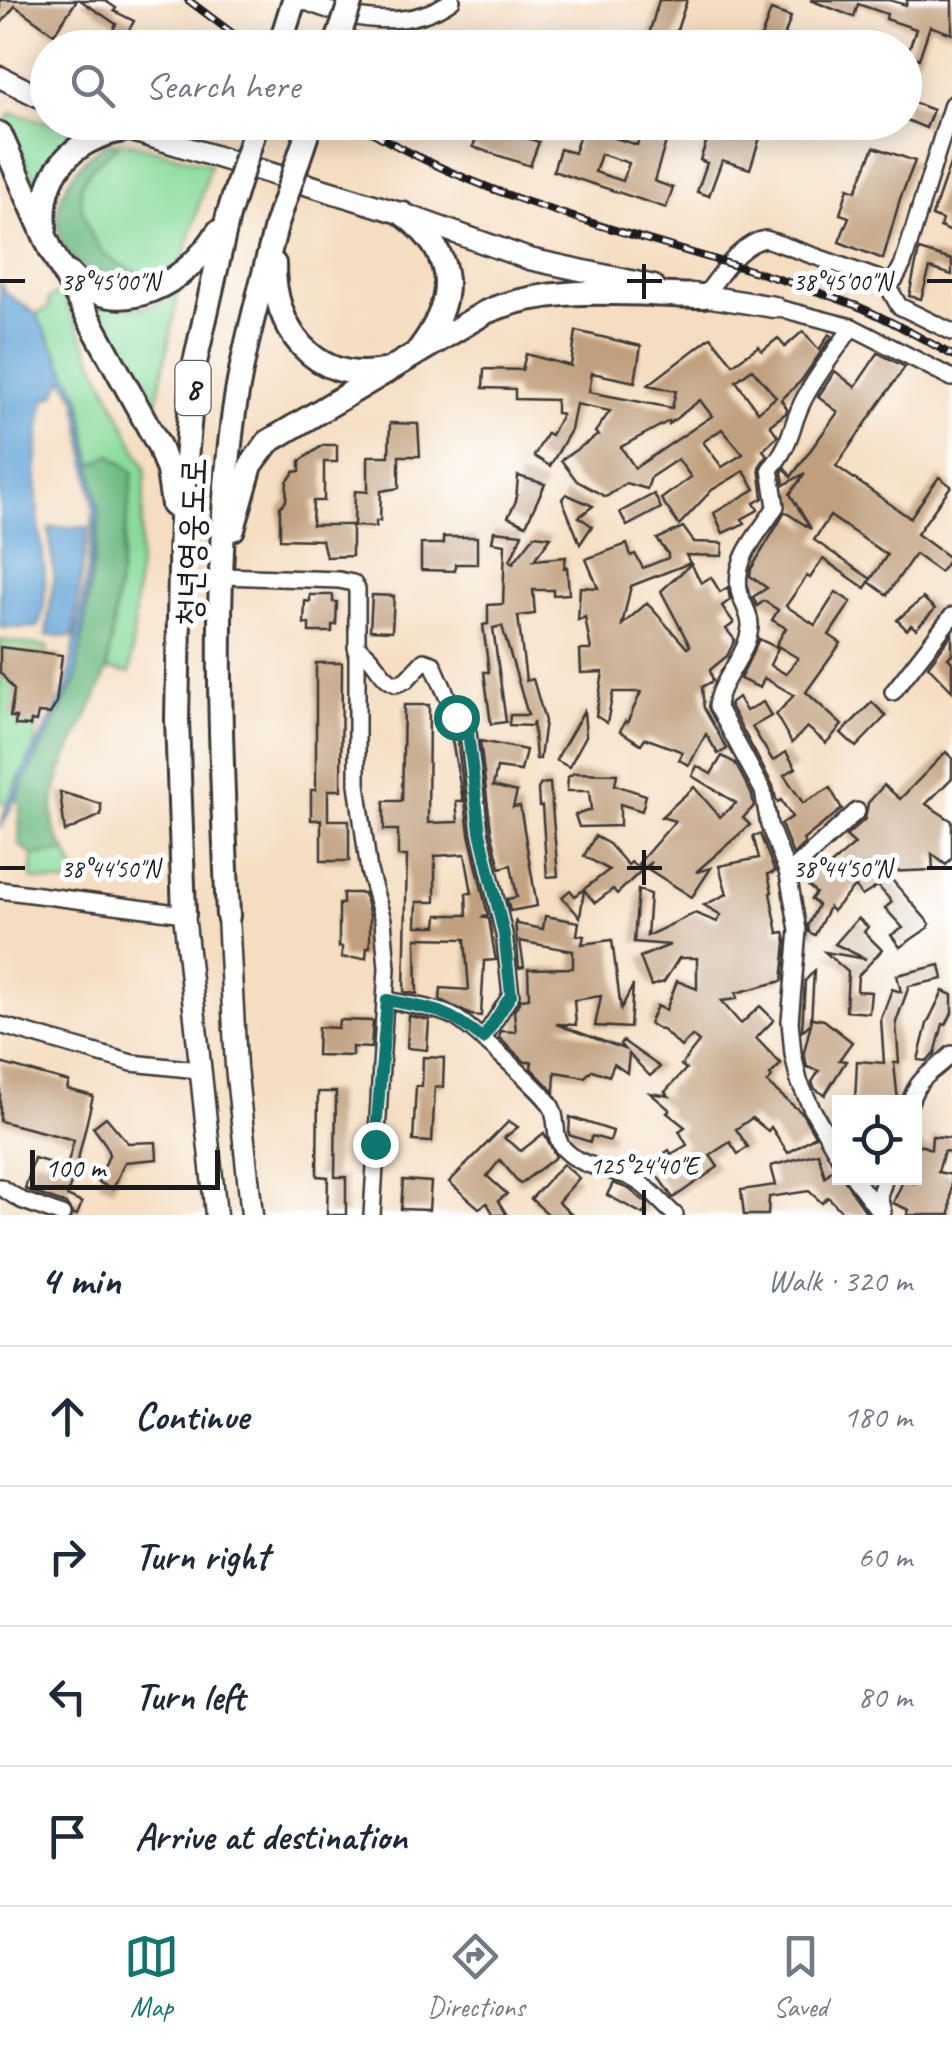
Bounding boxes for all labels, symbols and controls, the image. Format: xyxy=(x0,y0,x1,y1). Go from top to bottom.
search box xyxy=(30,30,922,140)
icon: search xyxy=(65,58,120,113)
text: Search here xyxy=(145,62,300,109)
text: 38°45'00"N xyxy=(61,266,163,298)
text: 38°45'00"N xyxy=(793,266,895,298)
road number: 8 xyxy=(176,361,210,415)
street label: 청년영웅도로 xyxy=(166,457,216,627)
route start xyxy=(434,695,480,741)
text: 38°44'50"N xyxy=(61,853,163,885)
text: 38°44'50"N xyxy=(793,853,895,885)
map controls xyxy=(832,1095,922,1185)
button: locate xyxy=(832,1095,922,1185)
route end xyxy=(353,1122,399,1168)
scale bar xyxy=(30,1145,220,1190)
text: 100 m xyxy=(45,1150,105,1185)
text: 125°24'40"E xyxy=(590,1150,701,1182)
text: 4 min xyxy=(40,1254,120,1307)
text: Walk · 320 m xyxy=(768,1260,912,1301)
icon: ahead xyxy=(40,1389,95,1444)
text: Continue xyxy=(135,1393,249,1440)
text: 180 m xyxy=(843,1396,912,1437)
icon: right xyxy=(40,1529,95,1584)
text: Turn right xyxy=(135,1533,269,1580)
text: 60 m xyxy=(858,1536,912,1577)
icon: left xyxy=(40,1669,95,1724)
text: Turn left xyxy=(135,1673,245,1720)
text: 80 m xyxy=(858,1676,912,1717)
icon: arrive xyxy=(40,1809,95,1864)
text: Arrive at destination xyxy=(135,1813,407,1860)
tab: Map xyxy=(124,1929,179,2024)
tab: Directions xyxy=(427,1929,525,2024)
tab: Saved xyxy=(773,1929,828,2024)

